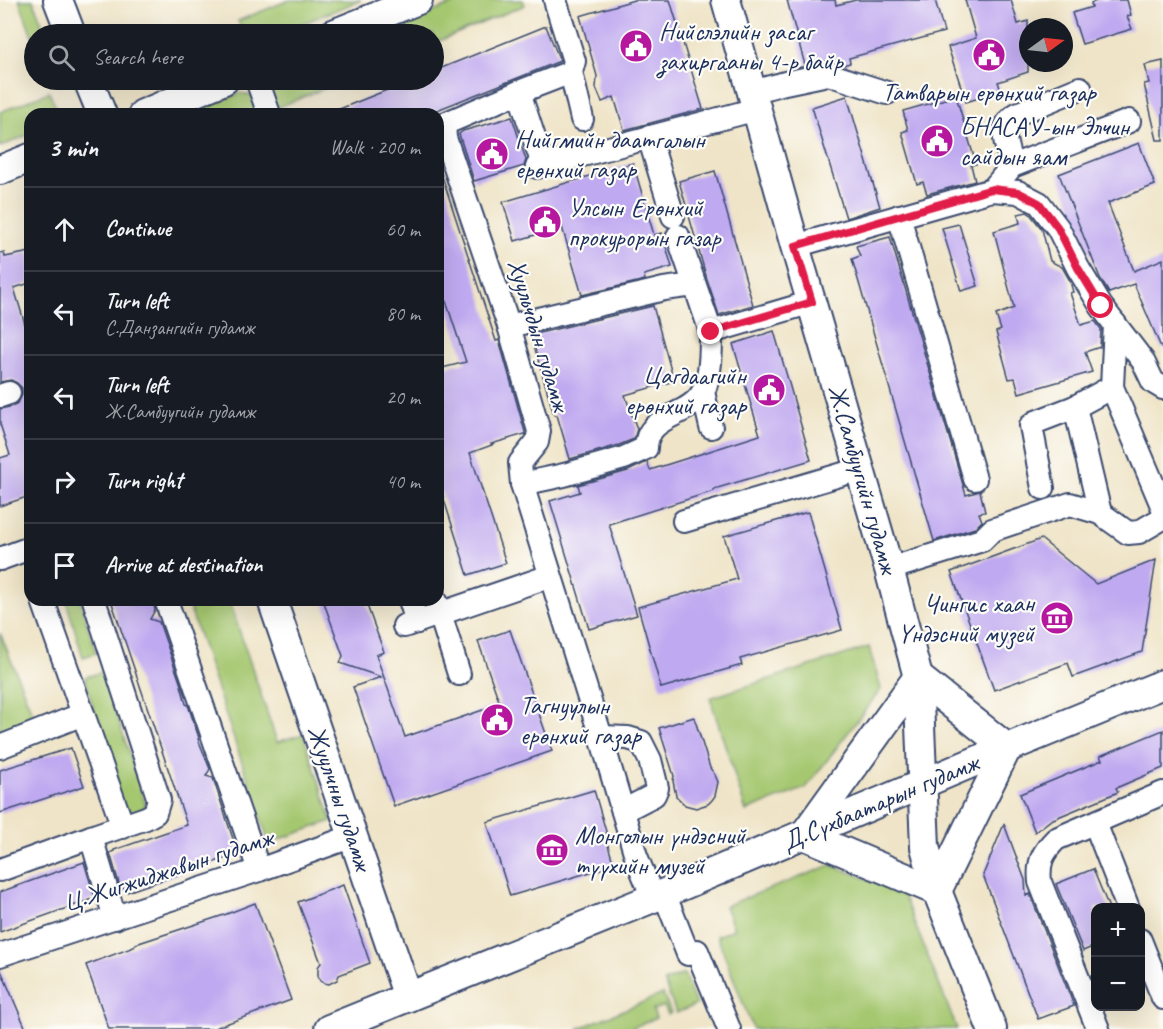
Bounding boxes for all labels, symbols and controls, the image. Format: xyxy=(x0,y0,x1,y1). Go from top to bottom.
place label: Нийслэлийн засаг захиргааны 4-р байр xyxy=(656,15,844,79)
north arrow xyxy=(1019,18,1073,72)
search box xyxy=(24,24,444,90)
public building icon: Нийслэлийн засаг захиргааны 4-р байр xyxy=(618,28,654,64)
public building icon: Татварын ерөнхий газар xyxy=(971,37,1007,73)
icon: search xyxy=(45,41,78,74)
text: Search here xyxy=(93,43,183,71)
place label: Татварын ерөнхий газар xyxy=(882,76,1098,109)
place label: БНАСАУ-ын Элчин сайдын яам xyxy=(960,110,1130,173)
place label: Нийгмийн даатгалын ерөнхий газар xyxy=(515,123,706,186)
public building icon: БНАСАУ-ын Элчин сайдын яам xyxy=(919,123,955,159)
text: 3 min xyxy=(48,131,98,164)
text: Walk · 200 m xyxy=(330,135,420,160)
public building icon: Нийгмийн даатгалын ерөнхий газар xyxy=(474,136,510,172)
place label: Улсын Ерөнхий прокурорын газар xyxy=(568,191,722,254)
public building icon: Улсын Ерөнхий прокурорын газар xyxy=(527,204,563,240)
icon: ahead xyxy=(48,213,81,246)
text: Continue xyxy=(105,215,171,243)
text: 60 m xyxy=(386,217,420,242)
street label: Хуульчдын гудамж xyxy=(500,255,579,418)
text: Turn left xyxy=(105,287,169,315)
route start xyxy=(1087,292,1113,318)
icon: left xyxy=(48,297,81,330)
text: 80 m xyxy=(386,301,420,326)
text: С.Данзангийн гудамж xyxy=(105,315,254,340)
route end xyxy=(697,318,723,344)
place label: Цагдаагийн ерөнхий газар xyxy=(625,359,748,422)
text: Turn left xyxy=(105,371,169,399)
public building icon: Цагдаагийн ерөнхий газар xyxy=(751,372,787,408)
icon: left xyxy=(48,381,81,414)
street label: Ж.Самбуугийн гудамж xyxy=(820,381,906,580)
text: 20 m xyxy=(386,385,420,410)
text: Ж.Самбуугийн гудамж xyxy=(105,399,255,424)
icon: right xyxy=(48,465,81,498)
text: Turn right xyxy=(105,467,182,495)
text: 40 m xyxy=(386,469,420,494)
icon: arrive xyxy=(48,549,81,582)
text: Arrive at destination xyxy=(105,551,262,579)
place label: Чингис хаан Үндэсний музей xyxy=(898,587,1036,650)
museum icon: Чингис хаан Үндэсний музей xyxy=(1039,600,1075,636)
place label: Тагнуулын ерөнхий газар xyxy=(520,689,643,752)
public building icon: Тагнуулын ерөнхий газар xyxy=(479,702,515,738)
street label: Жуулчны гудамж xyxy=(300,721,381,878)
street label: Д.Сүхбаатарын гудамж xyxy=(777,745,986,858)
place label: Монголын үндэсний түүхийн музей xyxy=(575,819,748,882)
street label: Ц.Жигжиджавын гудамж xyxy=(59,820,280,919)
museum icon: Монголын үндэсний түүхийн музей xyxy=(534,832,570,868)
map controls xyxy=(1091,903,1145,1011)
button: + xyxy=(1091,903,1145,957)
button: − xyxy=(1091,957,1145,1011)

